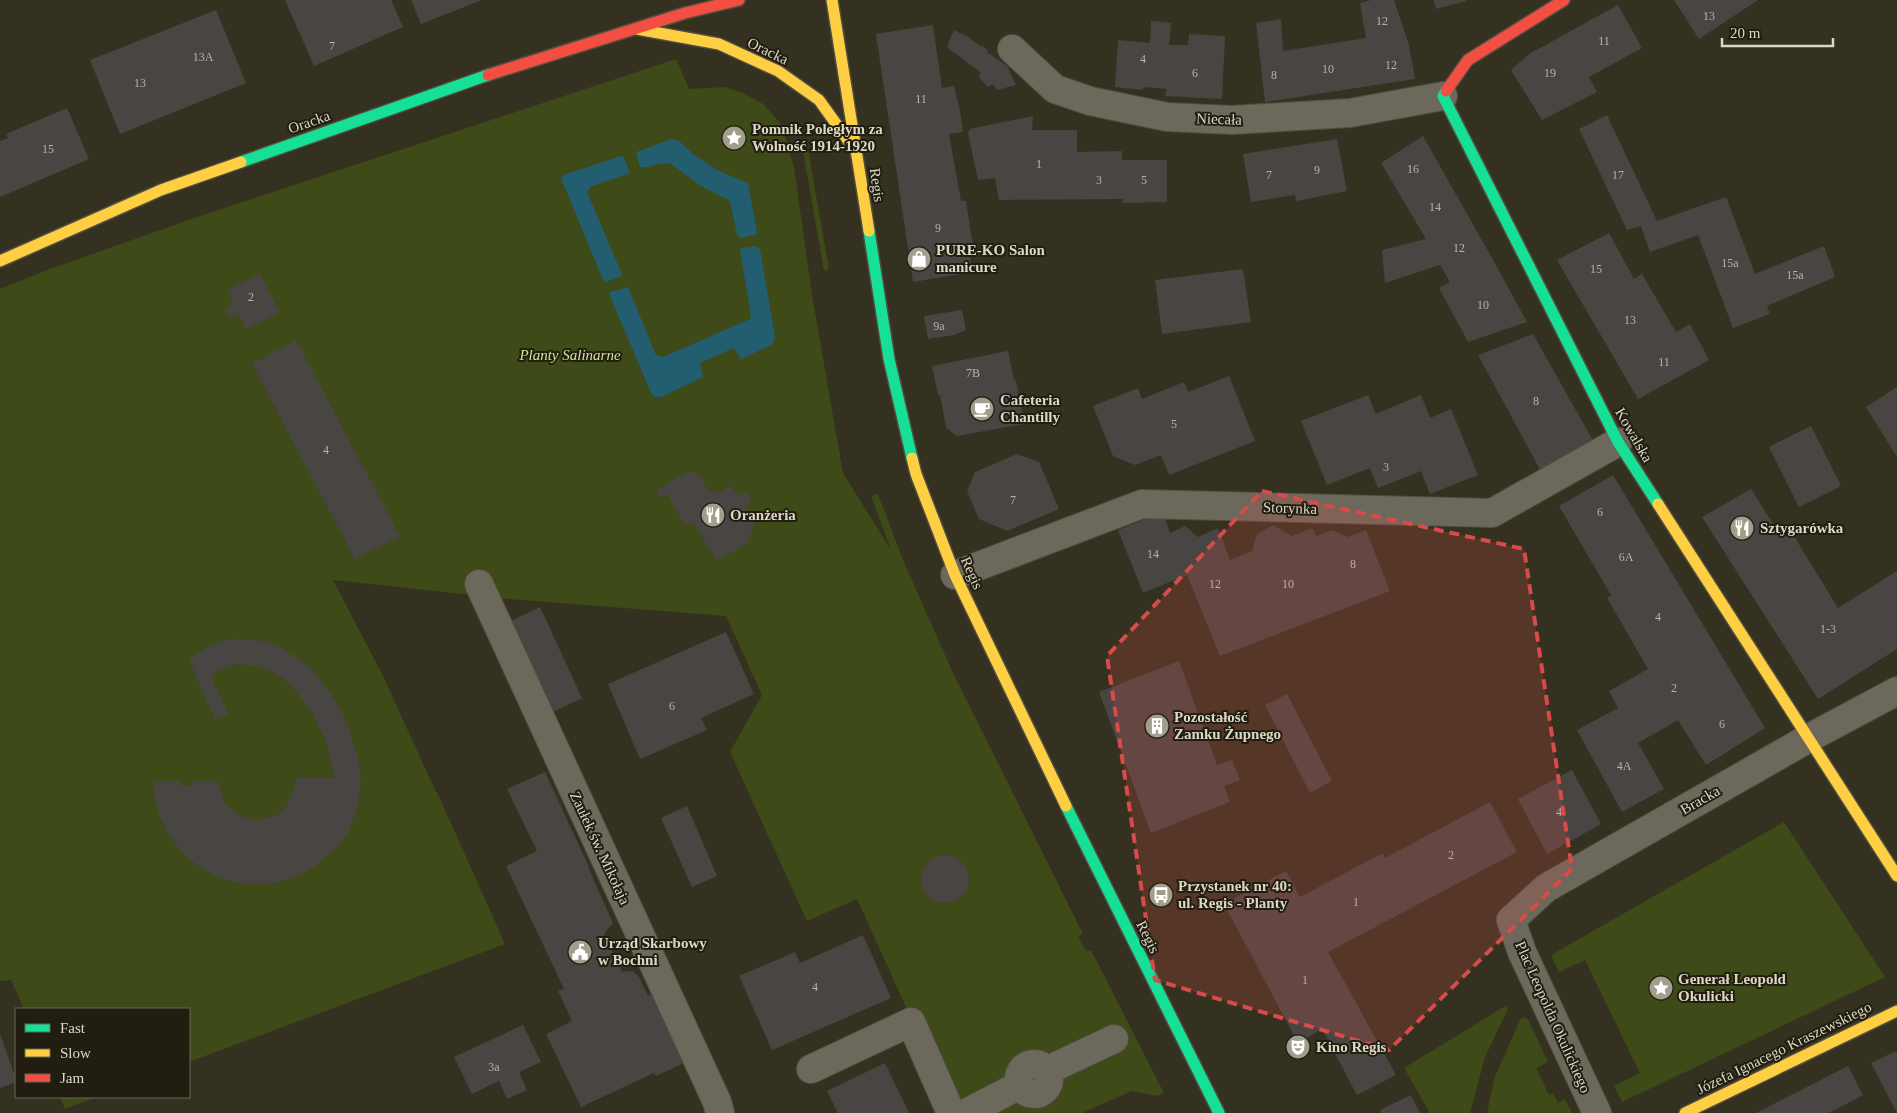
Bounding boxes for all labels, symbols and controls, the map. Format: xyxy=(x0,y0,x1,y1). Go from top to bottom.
house number: 13 xyxy=(1703,9,1715,23)
house number: 12 xyxy=(1376,14,1388,28)
scale bar xyxy=(1722,15,1833,47)
text: 20 m xyxy=(1730,25,1761,41)
street label: Oracka xyxy=(745,34,791,68)
house number: 11 xyxy=(1598,34,1610,48)
house number: 7 xyxy=(329,39,335,53)
house number: 13A xyxy=(193,50,214,64)
house number: 4 xyxy=(1140,52,1146,66)
house number: 12 xyxy=(1385,58,1397,72)
house number: 10 xyxy=(1322,62,1334,76)
house number: 6 xyxy=(1192,66,1198,80)
house number: 19 xyxy=(1544,66,1556,80)
house number: 8 xyxy=(1271,68,1277,82)
house number: 13 xyxy=(134,76,146,90)
house number: 11 xyxy=(915,92,927,106)
street label: Oracka xyxy=(286,107,332,137)
street label: Niecała xyxy=(1196,110,1242,128)
place label: Pomnik Poległym za Wolność 1914-1920 xyxy=(752,121,883,154)
place icon: Pomnik Poległym za Wolność 1914-1920 xyxy=(721,125,747,151)
house number: 15 xyxy=(42,142,54,156)
house number: 1 xyxy=(1036,157,1042,171)
house number: 16 xyxy=(1407,162,1419,176)
house number: 9 xyxy=(1314,163,1320,177)
street label: Regis xyxy=(867,167,887,203)
house number: 7 xyxy=(1266,168,1272,182)
house number: 17 xyxy=(1612,168,1624,182)
house number: 3 xyxy=(1096,173,1102,187)
house number: 5 xyxy=(1141,173,1147,187)
house number: 14 xyxy=(1429,200,1441,214)
house number: 9 xyxy=(935,221,941,235)
house number: 12 xyxy=(1453,241,1465,255)
place label: PURE-KO Salon manicure xyxy=(936,242,1045,275)
shop icon: PURE-KO Salon manicure xyxy=(906,246,932,272)
house number: 15a xyxy=(1721,256,1739,270)
house number: 15 xyxy=(1590,262,1602,276)
house number: 15a xyxy=(1786,268,1804,282)
house number: 2 xyxy=(248,290,254,304)
house number: 10 xyxy=(1477,298,1489,312)
house number: 13 xyxy=(1624,313,1636,327)
house number: 9a xyxy=(933,319,945,333)
park label: Planty Salinarne xyxy=(518,347,621,363)
house number: 11 xyxy=(1658,355,1670,369)
house number: 7B xyxy=(966,366,980,380)
place label: Cafeteria Chantilly xyxy=(1000,392,1061,425)
house number: 8 xyxy=(1533,394,1539,408)
cafe icon: Cafeteria Chantilly xyxy=(969,396,995,422)
street label: Kowalska xyxy=(1612,405,1656,465)
house number: 5 xyxy=(1171,417,1177,431)
house number: 4 xyxy=(323,443,329,457)
house number: 3 xyxy=(1383,460,1389,474)
house number: 7 xyxy=(1010,493,1016,507)
street label: Storynka xyxy=(1263,499,1318,517)
restaurant icon: Oranżeria xyxy=(700,502,726,528)
house number: 6 xyxy=(1597,505,1603,519)
place label: Oranżeria xyxy=(730,507,796,523)
restaurant icon: Sztygarówka xyxy=(1729,515,1755,541)
place label: Sztygarówka xyxy=(1760,520,1844,536)
house number: 14 xyxy=(1147,547,1159,561)
house number: 6A xyxy=(1619,550,1634,564)
street label: Regis xyxy=(958,554,986,592)
house number: 8 xyxy=(1350,557,1356,571)
house number: 12 xyxy=(1209,577,1221,591)
house number: 10 xyxy=(1282,577,1294,591)
house number: 4 xyxy=(1655,610,1661,624)
house number: 1-3 xyxy=(1820,622,1836,636)
house number: 2 xyxy=(1671,681,1677,695)
house number: 6 xyxy=(669,699,675,713)
place label: Pozostałość Zamku Żupnego xyxy=(1174,709,1281,742)
building icon: Pozostałość Zamku Żupnego xyxy=(1144,713,1170,739)
house number: 6 xyxy=(1719,717,1725,731)
house number: 4A xyxy=(1617,759,1632,773)
street label: Bracka xyxy=(1678,782,1723,818)
street label: Zaułek św. Mikołaja xyxy=(567,789,633,907)
house number: 4 xyxy=(1556,805,1562,819)
house number: 2 xyxy=(1448,848,1454,862)
place label: Przystanek nr 40: ul. Regis - Planty xyxy=(1178,878,1292,911)
bus stop icon: Przystanek nr 40: ul. Regis - Planty xyxy=(1148,882,1174,908)
house number: 1 xyxy=(1353,895,1359,909)
street label: Regis xyxy=(1133,918,1163,956)
place label: Urząd Skarbowy w Bochni xyxy=(598,935,707,968)
public building icon: Urząd Skarbowy w Bochni xyxy=(567,939,593,965)
street label: Plac Leopolda Okulickiego xyxy=(1512,939,1594,1095)
place label: Generał Leopold Okulicki xyxy=(1678,971,1787,1004)
house number: 1 xyxy=(1302,973,1308,987)
place icon: Generał Leopold Okulicki xyxy=(1648,975,1674,1001)
house number: 4 xyxy=(812,980,818,994)
street label: Józefa Ignacego Kraszewskiego xyxy=(1694,999,1874,1097)
legend xyxy=(15,1008,190,1098)
text: Fast xyxy=(60,1020,86,1036)
theatre icon: Kino Regis xyxy=(1285,1034,1311,1060)
place label: Kino Regis xyxy=(1316,1039,1387,1055)
text: Slow xyxy=(60,1045,91,1061)
house number: 3a xyxy=(488,1060,500,1074)
text: Jam xyxy=(60,1070,84,1086)

